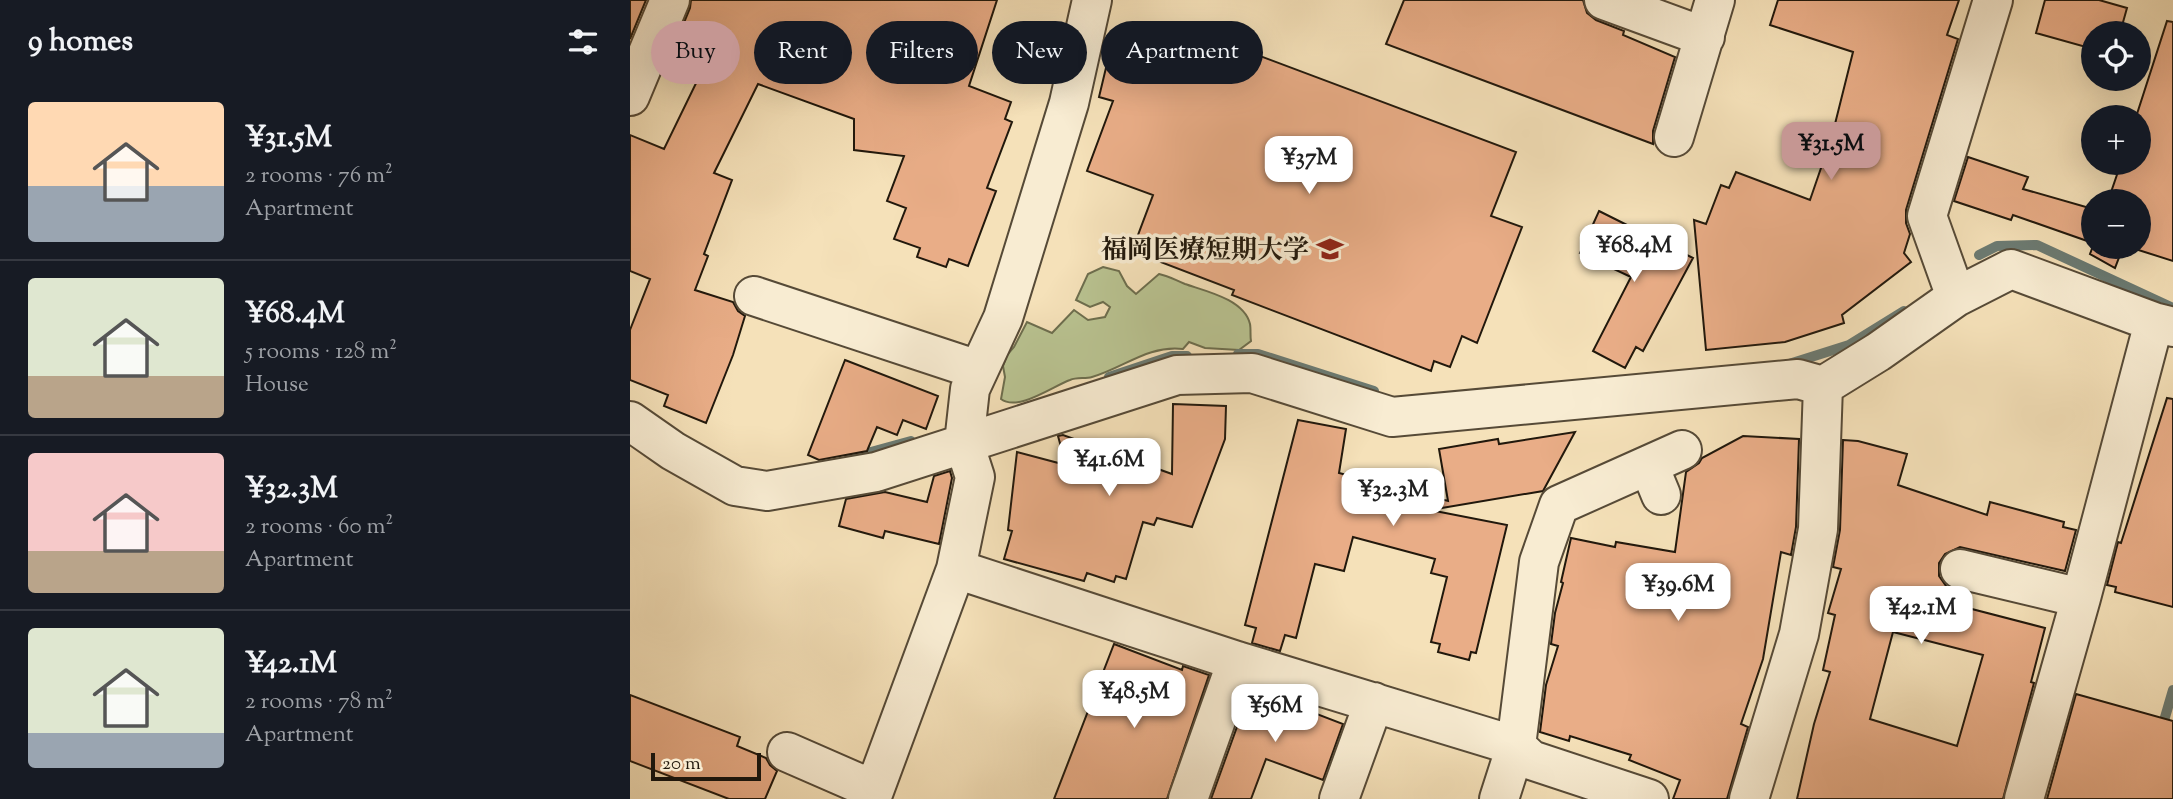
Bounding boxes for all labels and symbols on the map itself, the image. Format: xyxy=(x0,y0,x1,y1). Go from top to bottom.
pin: ¥31.5M xyxy=(1774,122,1888,182)
pin: ¥37M xyxy=(1268,136,1350,196)
pin: ¥68.4M xyxy=(1577,224,1691,284)
place label: 福岡医療短期大学 xyxy=(1101,233,1309,270)
school or university icon: 福岡医療短期大学 xyxy=(1315,234,1345,264)
pin: ¥41.6M xyxy=(1052,438,1166,498)
pin: ¥32.3M xyxy=(1336,468,1450,528)
pin: ¥39.6M xyxy=(1621,564,1735,623)
pin: ¥42.1M xyxy=(1864,586,1978,646)
pin: ¥48.5M xyxy=(1077,670,1191,730)
pin: ¥56M xyxy=(1234,684,1316,744)
scale bar xyxy=(651,750,761,782)

